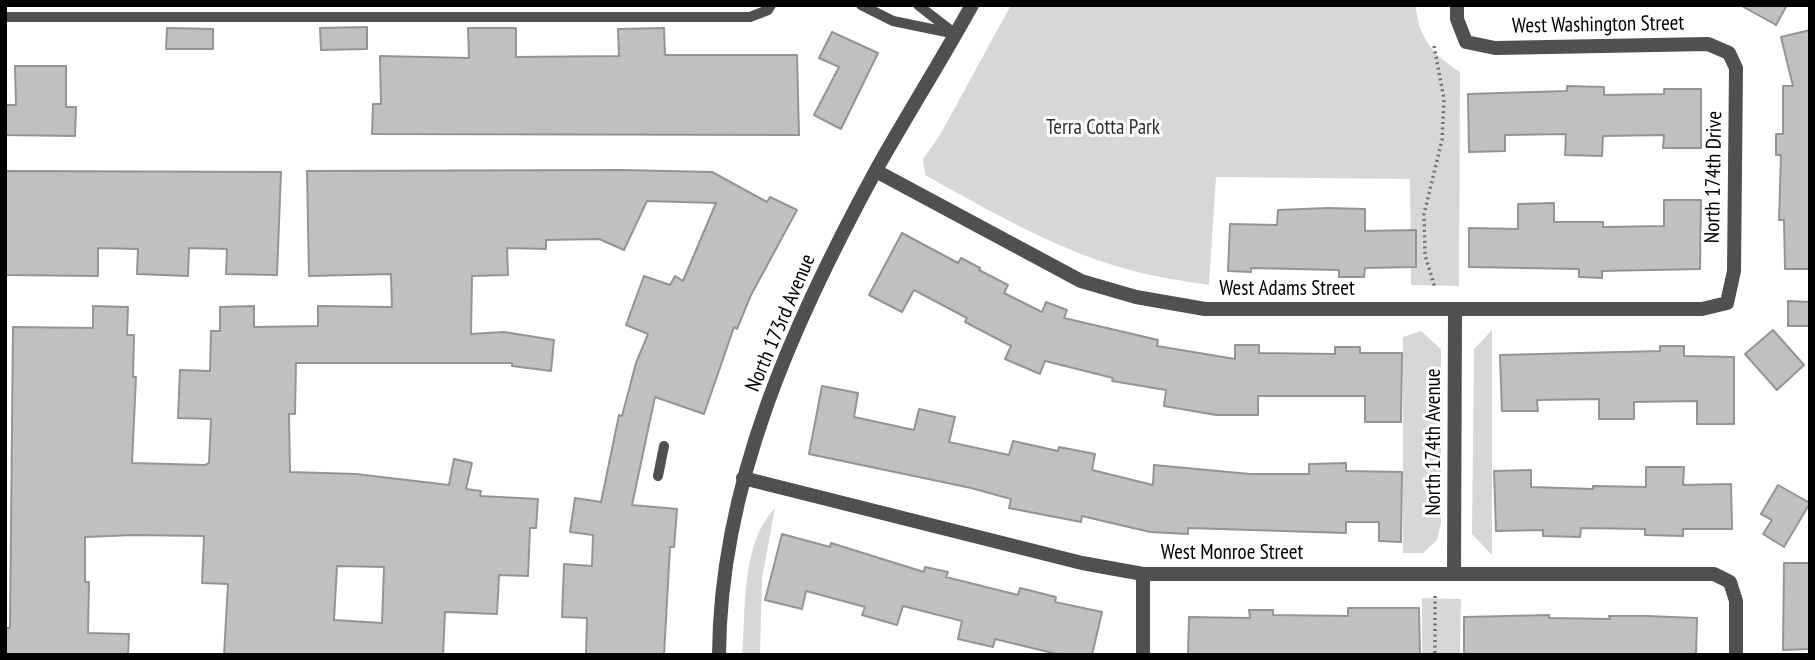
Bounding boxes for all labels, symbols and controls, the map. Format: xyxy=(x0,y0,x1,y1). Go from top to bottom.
street label: West Washington Street xyxy=(1512,11,1684,39)
street label: North 174th Drive xyxy=(1700,111,1728,243)
park label: Terra Cotta Park xyxy=(1046,115,1160,141)
street label: North 173rd Avenue xyxy=(741,250,821,396)
street label: West Adams Street xyxy=(1219,276,1355,302)
street label: North 174th Avenue xyxy=(1421,368,1447,516)
street label: West Monroe Street xyxy=(1161,540,1303,566)

